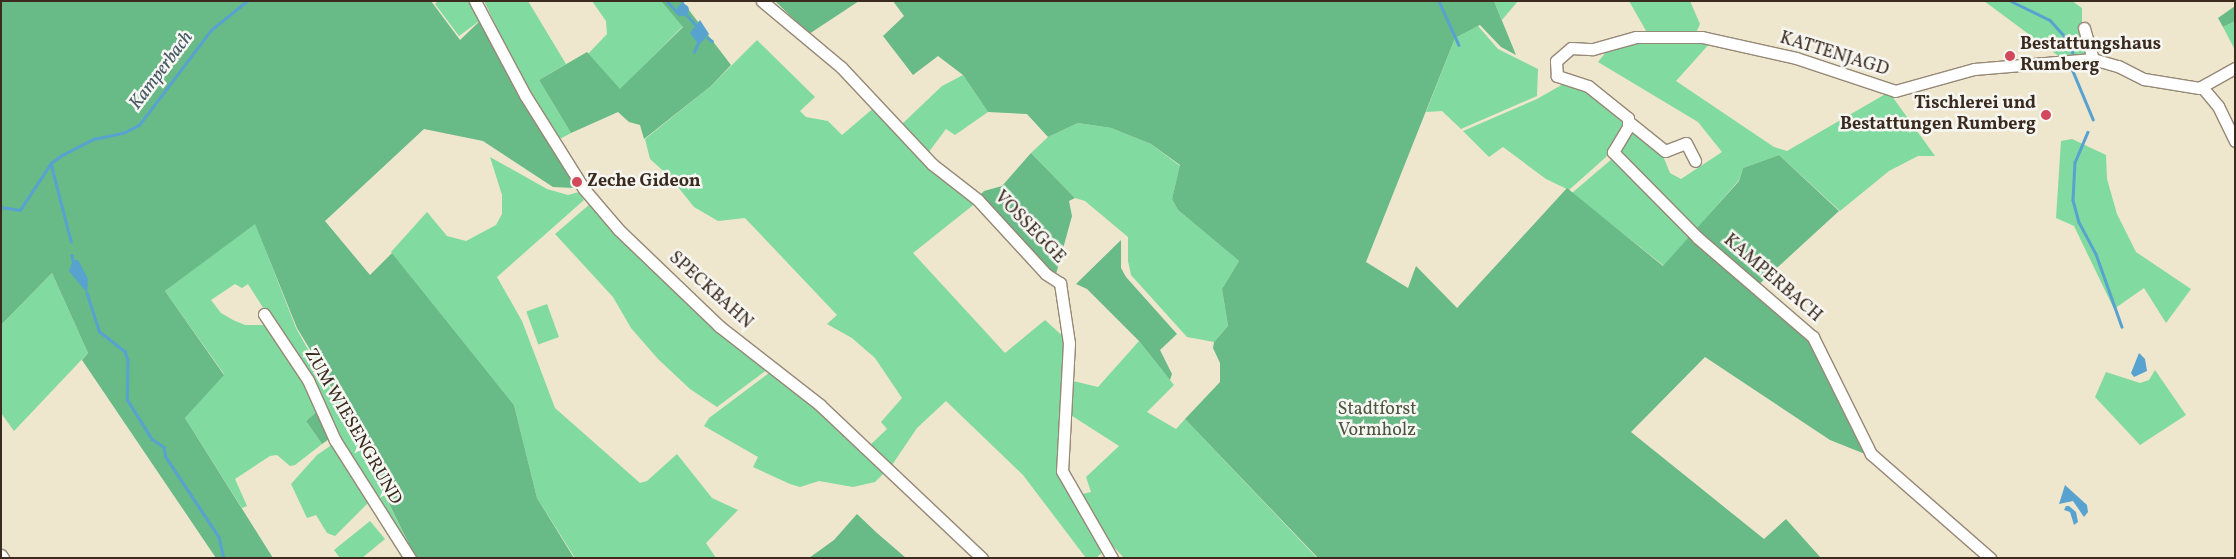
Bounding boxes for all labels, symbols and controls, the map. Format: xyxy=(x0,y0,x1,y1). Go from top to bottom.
water label: Kamperbach xyxy=(125,27,199,115)
street label: KATTENJAGD xyxy=(1777,28,1891,82)
place label: Bestattungshaus Rumberg xyxy=(2020,35,2161,78)
marker: Bestattungshaus Rumberg xyxy=(2004,50,2016,62)
place label: Tischlerei und Bestattungen Rumberg xyxy=(1840,94,2036,136)
marker: Tischlerei und Bestattungen Rumberg xyxy=(2040,109,2052,121)
place label: Zeche Gideon xyxy=(587,171,701,193)
marker: Zeche Gideon xyxy=(571,176,583,188)
street label: VOSSEGGE xyxy=(989,187,1069,269)
street label: KAMPERBACH xyxy=(1718,230,1826,328)
street label: SPECKBAHN xyxy=(664,248,756,334)
street label: ZUM WIESENGRUND xyxy=(298,345,406,509)
park label: Stadtforst Vormholz xyxy=(1338,400,1416,442)

